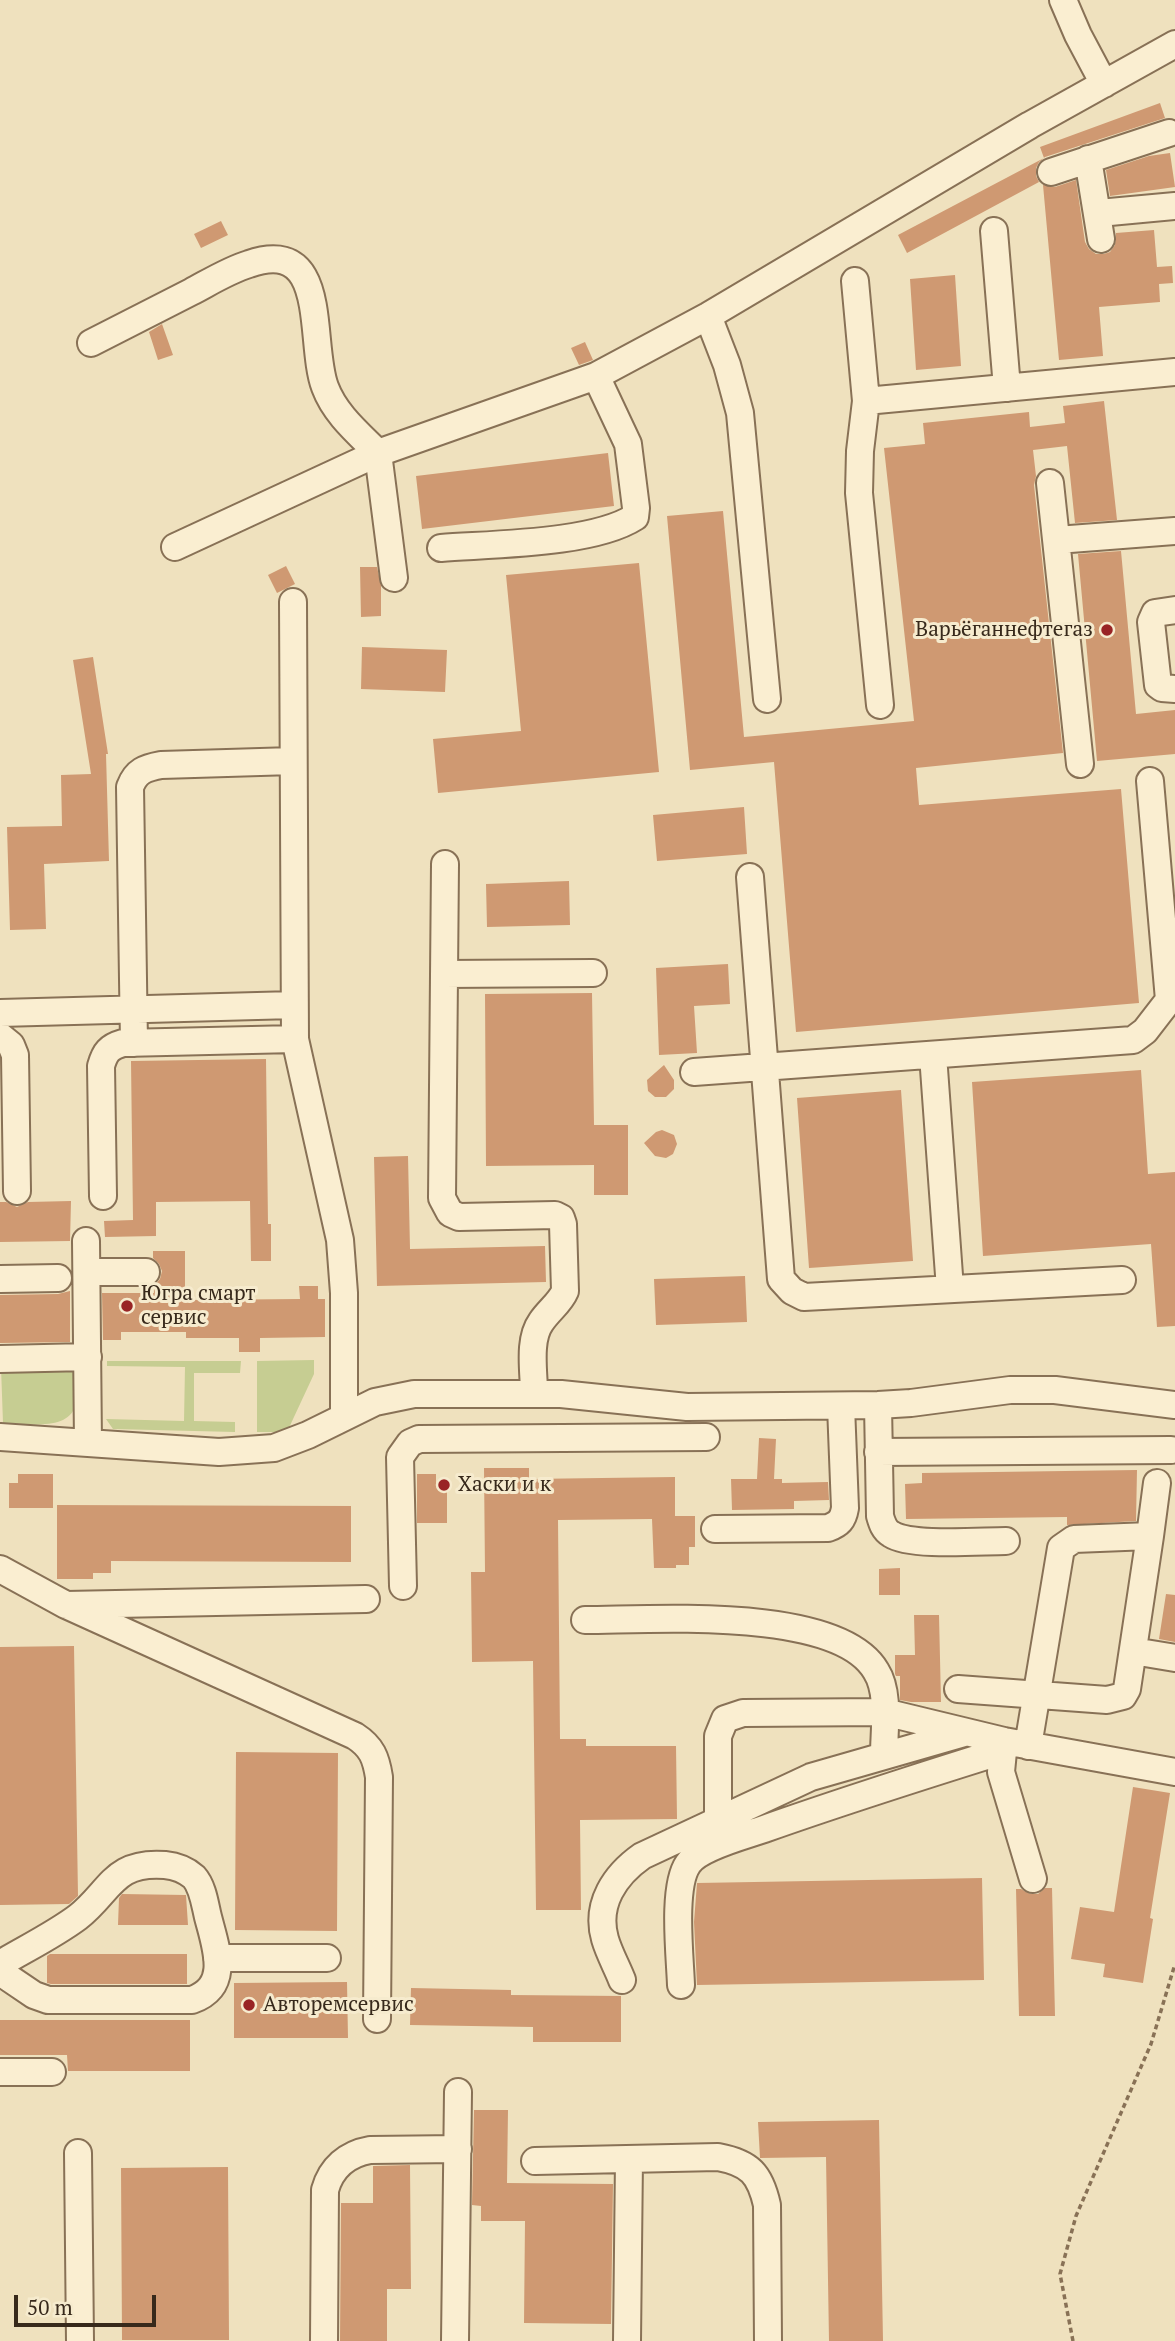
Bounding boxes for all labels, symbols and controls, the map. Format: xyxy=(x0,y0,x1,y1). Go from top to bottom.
place label: Варьёганнефтегаз xyxy=(915,617,1093,643)
marker: Варьёганнефтегаз xyxy=(1099,622,1115,638)
place label: Югра смарт сервис xyxy=(141,1281,256,1331)
marker: Югра смарт сервис xyxy=(119,1298,135,1314)
place label: Хаски и к xyxy=(458,1472,551,1498)
marker: Хаски и к xyxy=(436,1477,452,1493)
place label: Авторемсервис xyxy=(263,1992,414,2018)
marker: Авторемсервис xyxy=(241,1997,257,2013)
scale bar xyxy=(18,2282,159,2326)
text: 50 m xyxy=(27,2293,73,2321)

